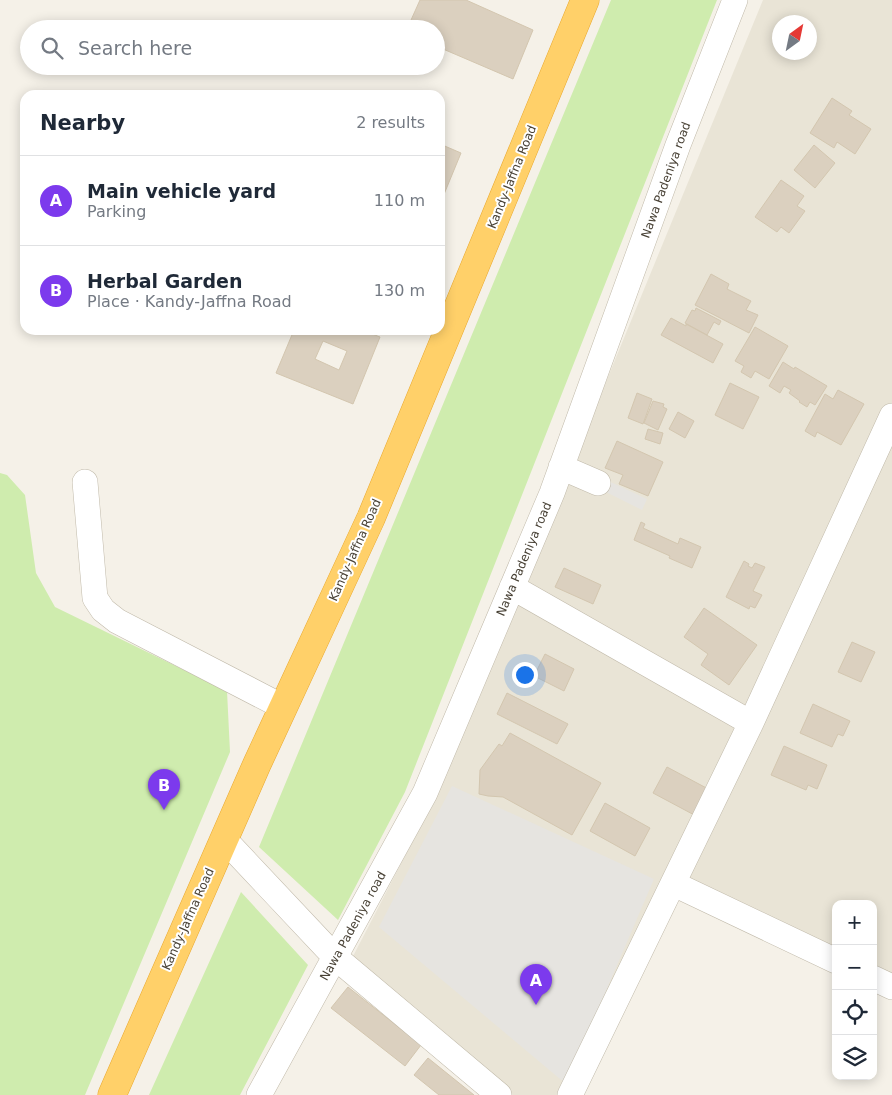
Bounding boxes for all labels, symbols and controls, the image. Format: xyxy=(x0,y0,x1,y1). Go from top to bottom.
north arrow xyxy=(772,15,817,60)
search box xyxy=(20,20,445,75)
icon: search xyxy=(38,34,66,62)
text: Search here xyxy=(78,37,192,59)
text: Nearby xyxy=(40,111,125,135)
text: 2 results xyxy=(356,113,425,132)
street label: Nawa Padeniya road xyxy=(638,120,694,240)
street label: Kandy-Jaffna Road xyxy=(485,123,539,231)
text: Main vehicle yard xyxy=(87,180,276,202)
text: A xyxy=(50,191,62,210)
text: 110 m xyxy=(374,191,425,210)
text: Parking xyxy=(87,202,146,221)
text: Herbal Garden xyxy=(87,270,243,292)
text: B xyxy=(50,281,62,300)
text: 130 m xyxy=(374,281,425,300)
text: Place · Kandy-Jaffna Road xyxy=(87,292,292,311)
street label: Kandy-Jaffna Road xyxy=(326,497,384,603)
street label: Nawa Padeniya road xyxy=(494,500,554,618)
your location xyxy=(512,662,538,688)
pin: B xyxy=(148,769,180,810)
street label: Kandy-Jaffna Road xyxy=(159,866,217,972)
street label: Nawa Padeniya road xyxy=(317,869,389,983)
map controls xyxy=(832,900,877,1080)
button: + xyxy=(832,900,877,945)
button: − xyxy=(832,945,877,990)
pin: A xyxy=(520,964,552,1005)
button: locate xyxy=(832,990,877,1035)
button: layers xyxy=(832,1035,877,1080)

